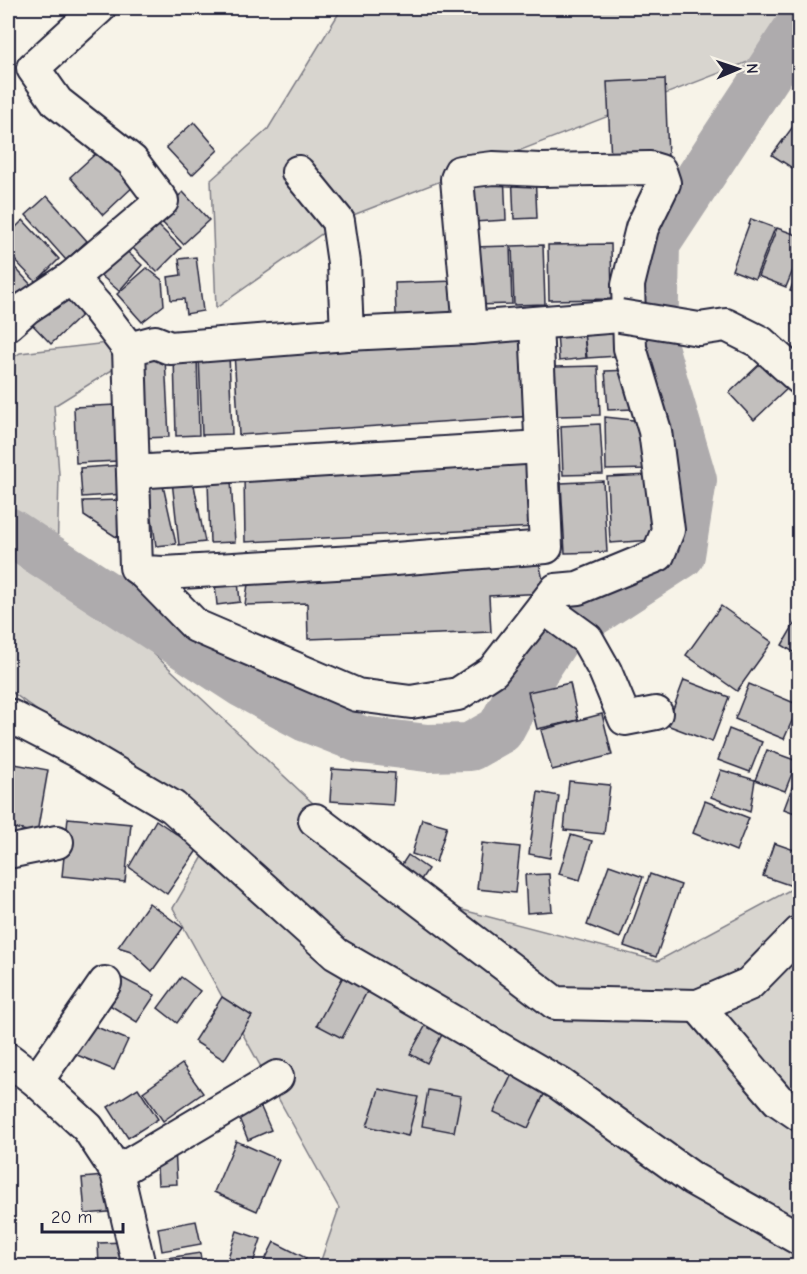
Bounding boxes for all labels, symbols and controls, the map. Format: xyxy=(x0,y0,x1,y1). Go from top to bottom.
north arrow xyxy=(708,39,768,99)
text: N xyxy=(743,63,761,74)
scale bar xyxy=(42,1196,123,1234)
text: 20 m xyxy=(51,1207,92,1228)

